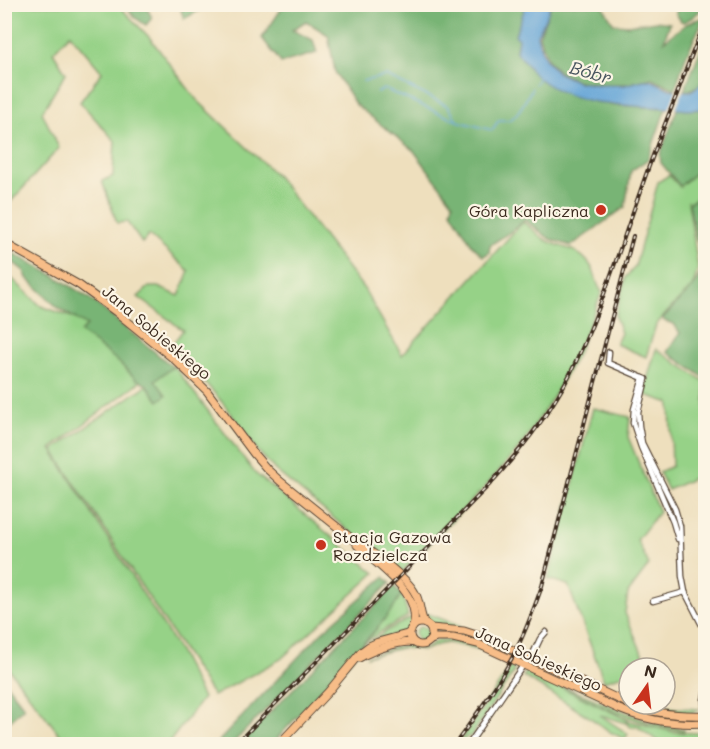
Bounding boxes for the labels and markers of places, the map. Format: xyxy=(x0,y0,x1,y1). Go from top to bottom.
place label: Góra Kapliczna xyxy=(469,200,589,221)
marker: Góra Kapliczna xyxy=(594,203,608,217)
place label: Stacja Gazowa Rozdzielcza xyxy=(333,526,452,565)
marker: Stacja Gazowa Rozdzielcza xyxy=(314,538,328,552)

